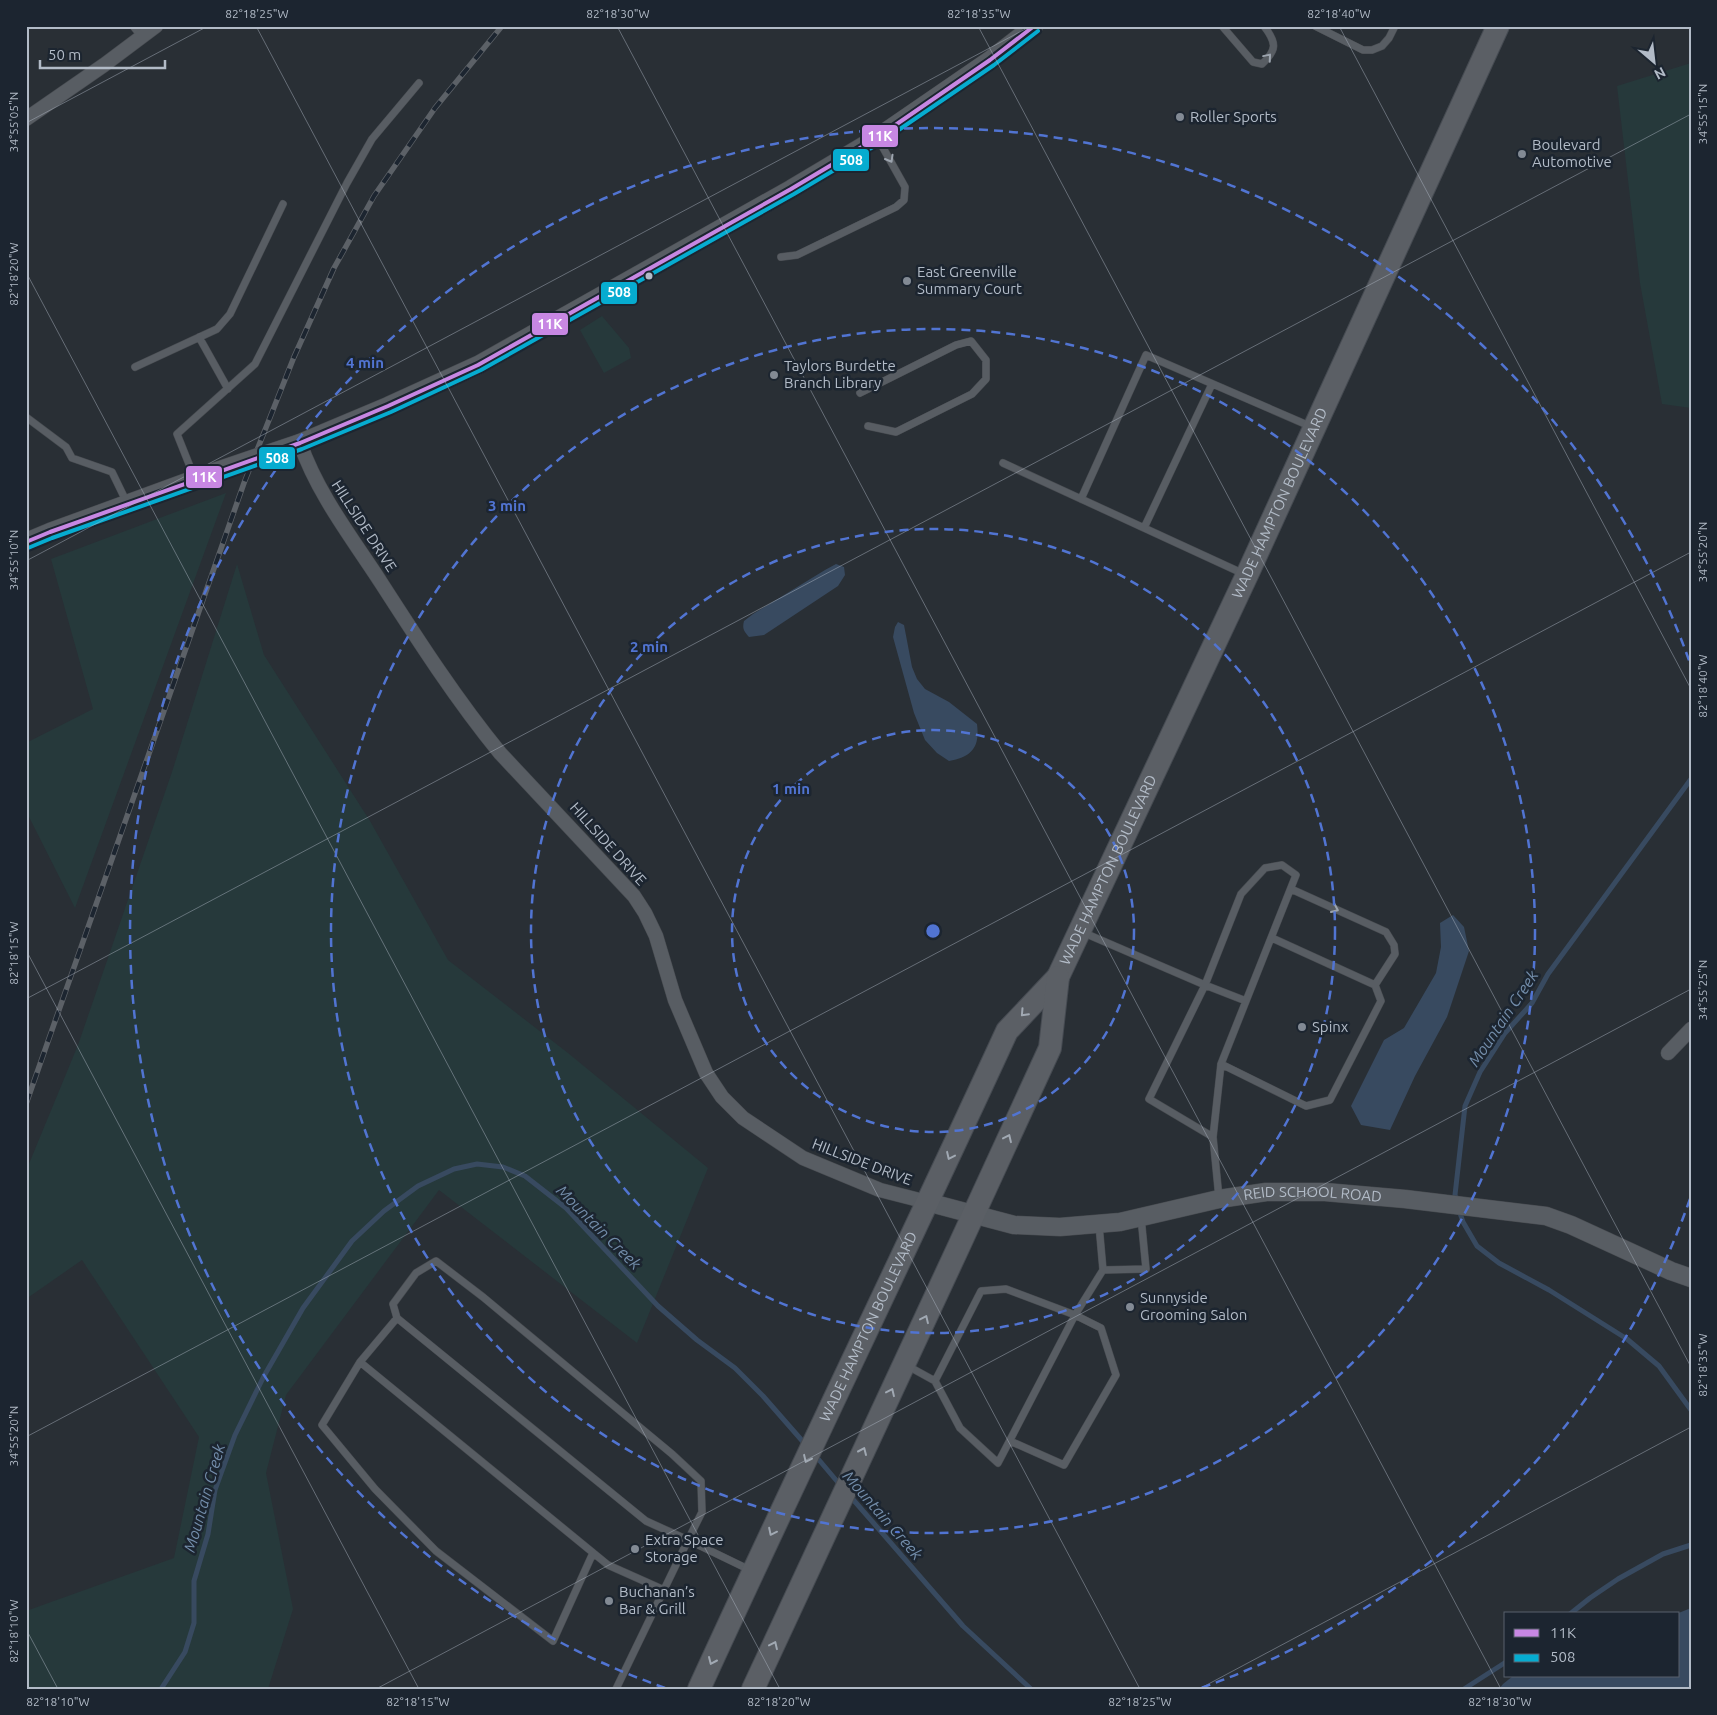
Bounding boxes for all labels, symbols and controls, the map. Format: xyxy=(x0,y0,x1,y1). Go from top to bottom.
text: 82°18'25"W xyxy=(225,7,289,20)
text: 82°18'30"W xyxy=(586,7,650,20)
text: 82°18'35"W xyxy=(947,7,1011,20)
text: 82°18'40"W xyxy=(1307,7,1371,20)
scale bar xyxy=(40,38,165,70)
north arrow xyxy=(1630,38,1680,88)
text: 50 m xyxy=(48,46,81,63)
one-way arrow xyxy=(1262,53,1271,62)
text: N xyxy=(1652,64,1668,83)
text: 34°55'15"N xyxy=(1696,84,1709,144)
text: 34°55'05"N xyxy=(7,92,20,152)
place label: Roller Sports xyxy=(1190,108,1277,125)
marker: Roller Sports xyxy=(1174,111,1186,123)
line badge: 11K xyxy=(861,124,899,148)
text: 11K xyxy=(867,128,893,144)
place label: Boulevard Automotive xyxy=(1532,136,1612,170)
line badge: 508 xyxy=(832,148,870,172)
marker: Boulevard Automotive xyxy=(1516,148,1528,160)
text: 508 xyxy=(839,152,863,168)
one-way arrow xyxy=(883,154,893,163)
text: 82°18'20"W xyxy=(7,242,20,306)
place label: East Greenville Summary Court xyxy=(917,263,1022,297)
unlabelled marker xyxy=(644,271,654,281)
marker: East Greenville Summary Court xyxy=(901,275,913,287)
line badge: 508 xyxy=(600,281,638,305)
text: 508 xyxy=(607,284,631,300)
line badge: 11K xyxy=(531,312,569,336)
text: 11K xyxy=(537,316,563,332)
text: 4 min xyxy=(346,354,384,371)
place label: Taylors Burdette Branch Library xyxy=(784,357,896,391)
marker: Taylors Burdette Branch Library xyxy=(768,369,780,381)
street label: WADE HAMPTON BOULEVARD xyxy=(1228,405,1330,601)
line badge: 508 xyxy=(258,446,296,470)
text: 508 xyxy=(265,450,289,466)
line badge: 11K xyxy=(185,465,223,489)
text: 11K xyxy=(191,469,217,485)
street label: HILLSIDE DRIVE xyxy=(329,477,400,575)
text: 3 min xyxy=(488,497,526,514)
text: 34°55'20"N xyxy=(1696,522,1709,582)
text: 34°55'10"N xyxy=(7,530,20,590)
text: 2 min xyxy=(630,638,668,655)
text: 82°18'40"W xyxy=(1696,654,1709,718)
street label: WADE HAMPTON BOULEVARD xyxy=(1056,772,1160,968)
text: 1 min xyxy=(772,780,810,797)
street label: HILLSIDE DRIVE xyxy=(567,799,650,889)
one-way arrow xyxy=(1330,902,1339,913)
text: 82°18'15"W xyxy=(7,921,20,985)
centre of rings xyxy=(924,922,942,940)
text: 34°55'25"N xyxy=(1696,960,1709,1020)
water label: Mountain Creek xyxy=(1464,966,1542,1069)
one-way arrow xyxy=(1021,1007,1030,1016)
place label: Spinx xyxy=(1312,1018,1349,1035)
marker: Spinx xyxy=(1296,1021,1308,1033)
one-way arrow xyxy=(1002,1134,1012,1143)
street label: HILLSIDE DRIVE xyxy=(810,1135,915,1188)
one-way arrow xyxy=(945,1151,956,1160)
water label: Mountain Creek xyxy=(553,1181,645,1273)
street label: REID SCHOOL ROAD xyxy=(1242,1183,1383,1205)
street label: WADE HAMPTON BOULEVARD xyxy=(816,1229,920,1424)
place label: Sunnyside Grooming Salon xyxy=(1140,1289,1247,1323)
marker: Sunnyside Grooming Salon xyxy=(1124,1301,1136,1313)
one-way arrow xyxy=(918,1316,928,1325)
text: 82°18'35"W xyxy=(1696,1333,1709,1397)
one-way arrow xyxy=(884,1388,894,1397)
text: 34°55'20"N xyxy=(7,1406,20,1466)
water label: Mountain Creek xyxy=(180,1441,228,1554)
one-way arrow xyxy=(857,1447,867,1456)
one-way arrow xyxy=(802,1454,813,1463)
water label: Mountain Creek xyxy=(840,1467,927,1564)
one-way arrow xyxy=(768,1527,778,1536)
place label: Extra Space Storage xyxy=(645,1531,723,1565)
marker: Extra Space Storage xyxy=(629,1543,641,1555)
place label: Buchanan’s Bar & Grill xyxy=(619,1583,695,1617)
marker: Buchanan’s Bar & Grill xyxy=(603,1595,615,1607)
text: 82°18'10"W xyxy=(7,1599,20,1663)
legend xyxy=(1504,1612,1680,1678)
text: 11K xyxy=(1550,1624,1576,1641)
one-way arrow xyxy=(767,1641,778,1650)
text: 508 xyxy=(1550,1648,1575,1665)
one-way arrow xyxy=(707,1656,718,1665)
text: 82°18'10"W xyxy=(26,1695,90,1708)
text: 82°18'15"W xyxy=(386,1695,450,1708)
text: 82°18'20"W xyxy=(747,1695,811,1708)
text: 82°18'25"W xyxy=(1108,1695,1172,1708)
text: 82°18'30"W xyxy=(1468,1695,1532,1708)

